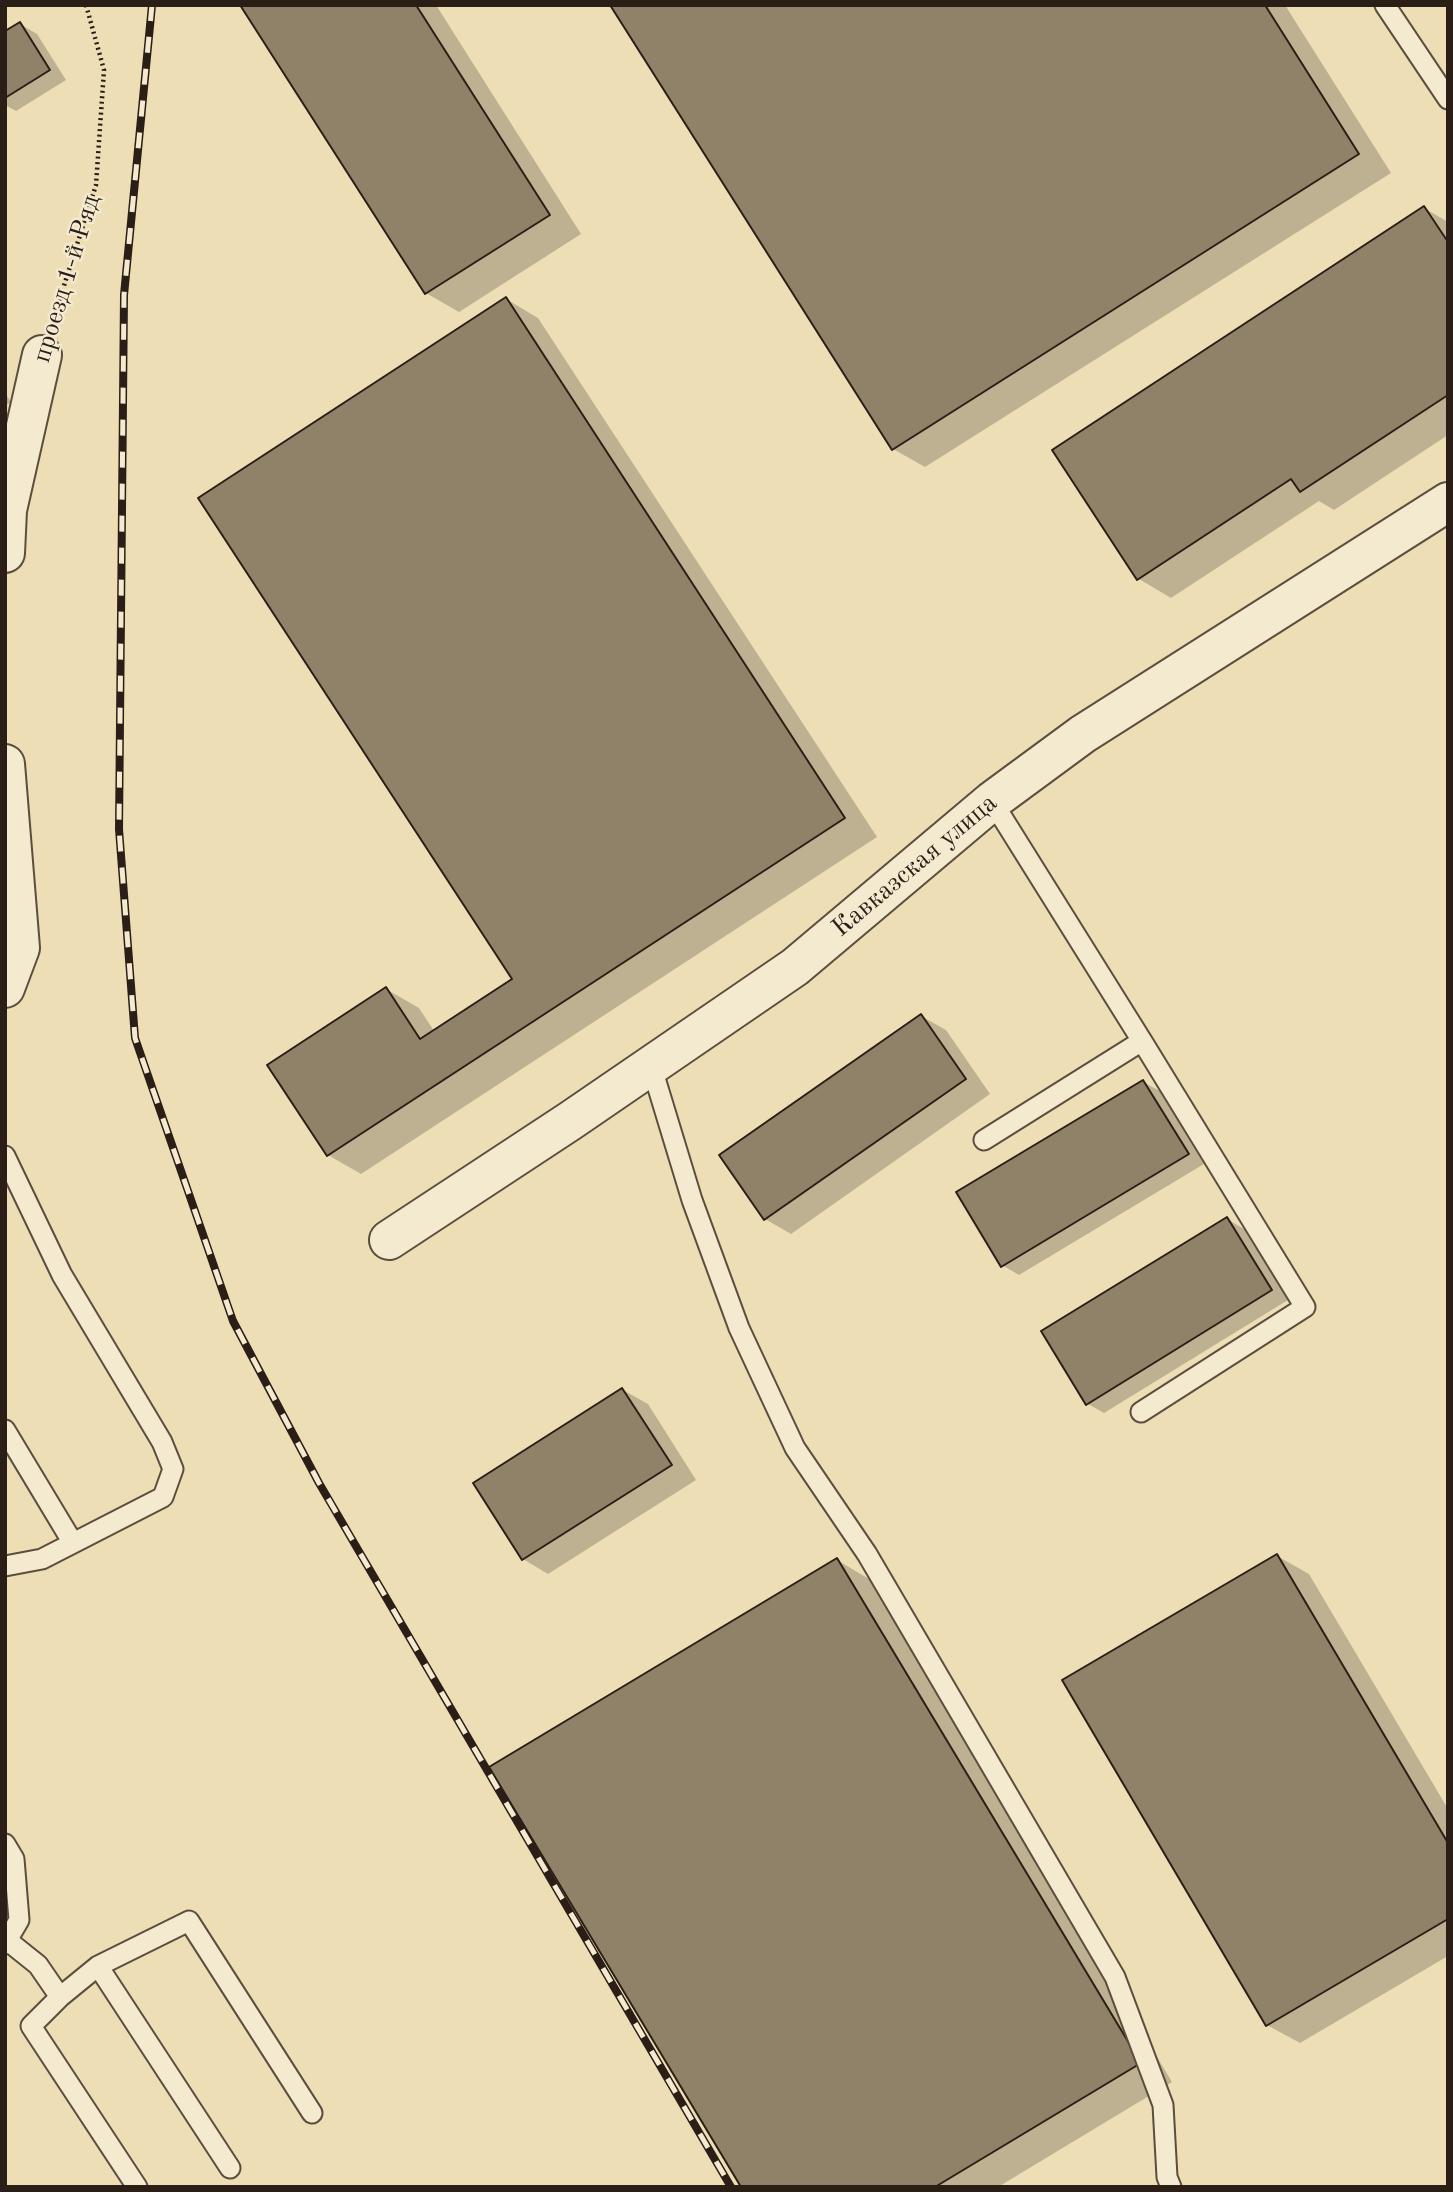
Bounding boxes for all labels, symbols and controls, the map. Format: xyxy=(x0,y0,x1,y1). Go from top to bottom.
street label: проезд 1-й Ряд xyxy=(27,191,107,367)
street label: Кавказская улица xyxy=(826,788,1004,944)

